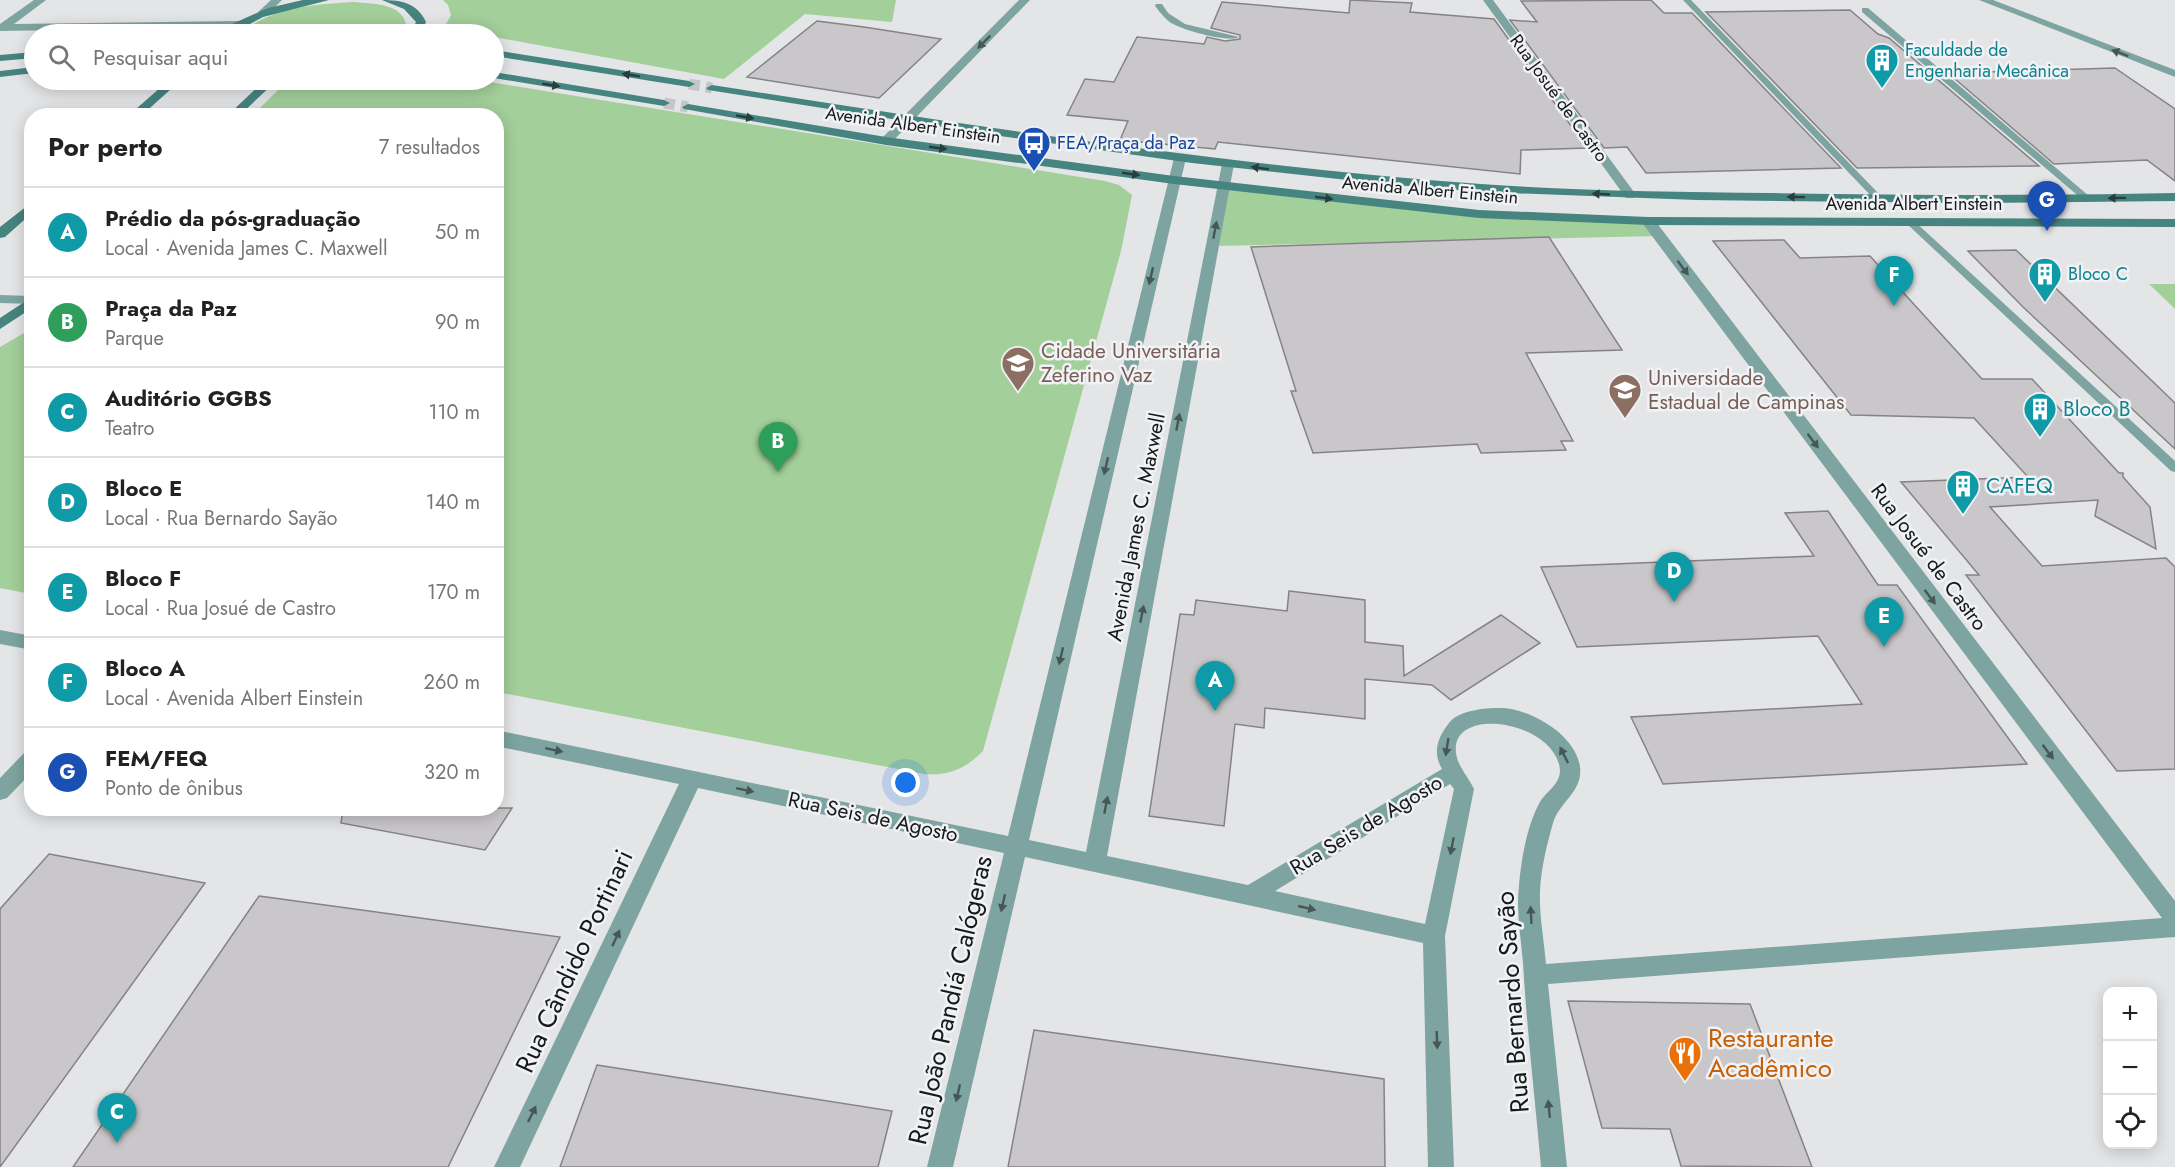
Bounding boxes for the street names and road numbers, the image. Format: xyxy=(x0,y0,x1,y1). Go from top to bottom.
street label: Rua Josué de Castro xyxy=(1504,29,1614,167)
street label: Avenida Albert Einstein xyxy=(824,100,1002,150)
street label: Avenida Albert Einstein xyxy=(1341,169,1519,211)
street label: Avenida Albert Einstein xyxy=(1826,191,2002,217)
street label: Avenida James C. Maxwell xyxy=(1099,410,1173,644)
street label: Rua Josué de Castro xyxy=(1864,477,1994,637)
street label: Rua Seis de Agosto xyxy=(1284,768,1448,882)
street label: Rua Seis de Agosto xyxy=(785,784,961,850)
street label: Rua Cândido Portinari xyxy=(506,843,642,1079)
street label: Rua João Pandiá Calógeras xyxy=(898,852,1002,1148)
street label: Rua Bernardo Sayão xyxy=(1485,890,1539,1114)

